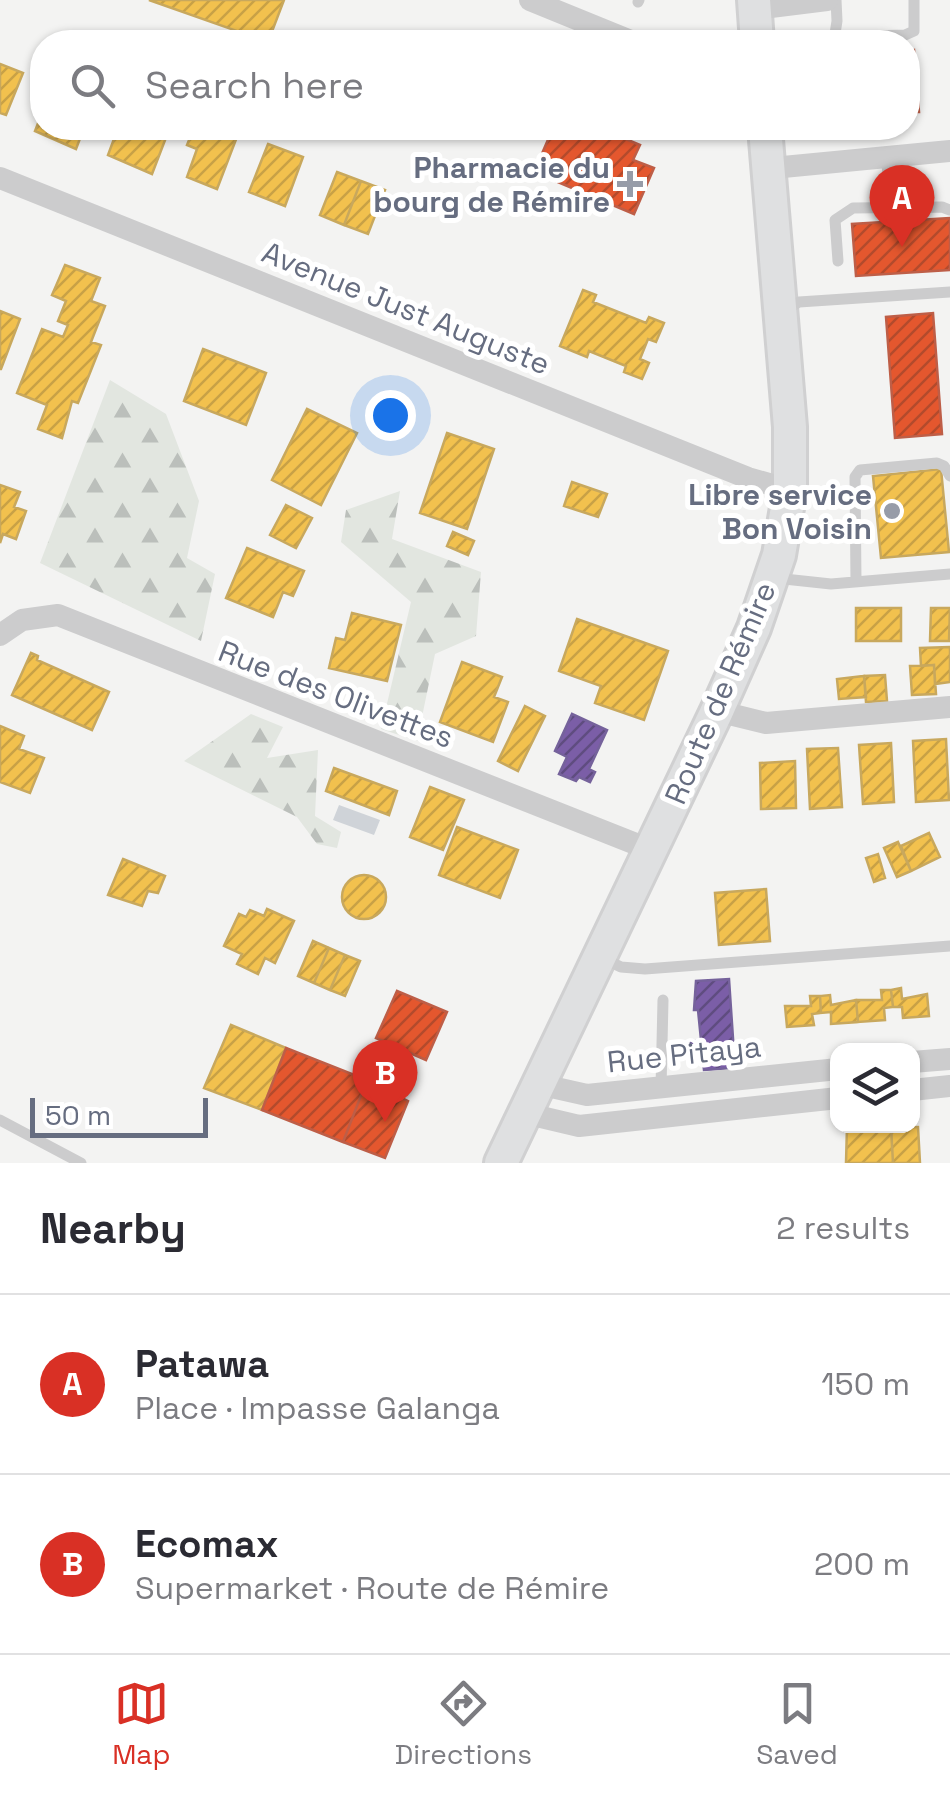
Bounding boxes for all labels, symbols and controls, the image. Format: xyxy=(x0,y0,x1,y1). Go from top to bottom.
search box xyxy=(30,30,920,140)
icon: search xyxy=(65,58,120,113)
text: Search here xyxy=(145,61,364,109)
place label: Pharmacie du bourg de Rémire xyxy=(373,148,610,221)
pin: A xyxy=(870,164,934,247)
marker: Pharmacie du bourg de Rémire xyxy=(619,173,641,195)
street label: Avenue Just Auguste xyxy=(256,232,556,384)
your location xyxy=(365,390,416,441)
place label: Libre service Bon Voisin xyxy=(688,475,872,548)
marker: Libre service Bon Voisin xyxy=(881,500,903,522)
street label: Route de Rémire xyxy=(656,576,784,810)
street label: Rue des Olivettes xyxy=(213,631,459,757)
street label: Rue Pitaya xyxy=(605,1027,763,1081)
pin: B xyxy=(352,1040,418,1122)
map controls xyxy=(830,1043,920,1133)
button: layers xyxy=(830,1043,920,1133)
scale bar xyxy=(30,1093,208,1138)
text: 50 m xyxy=(45,1097,111,1133)
text: Nearby xyxy=(40,1202,186,1255)
text: 2 results xyxy=(776,1208,910,1248)
text: Patawa xyxy=(135,1340,269,1388)
text: A xyxy=(62,1364,83,1404)
text: 150 m xyxy=(821,1364,910,1404)
text: Place · Impasse Galanga xyxy=(135,1388,500,1428)
text: Ecomax xyxy=(135,1520,279,1568)
text: B xyxy=(62,1544,83,1584)
text: 200 m xyxy=(814,1544,910,1584)
text: Supermarket · Route de Rémire xyxy=(135,1568,609,1608)
tab: Map xyxy=(112,1676,170,1772)
tab: Directions xyxy=(395,1676,532,1772)
tab: Saved xyxy=(756,1676,838,1772)

